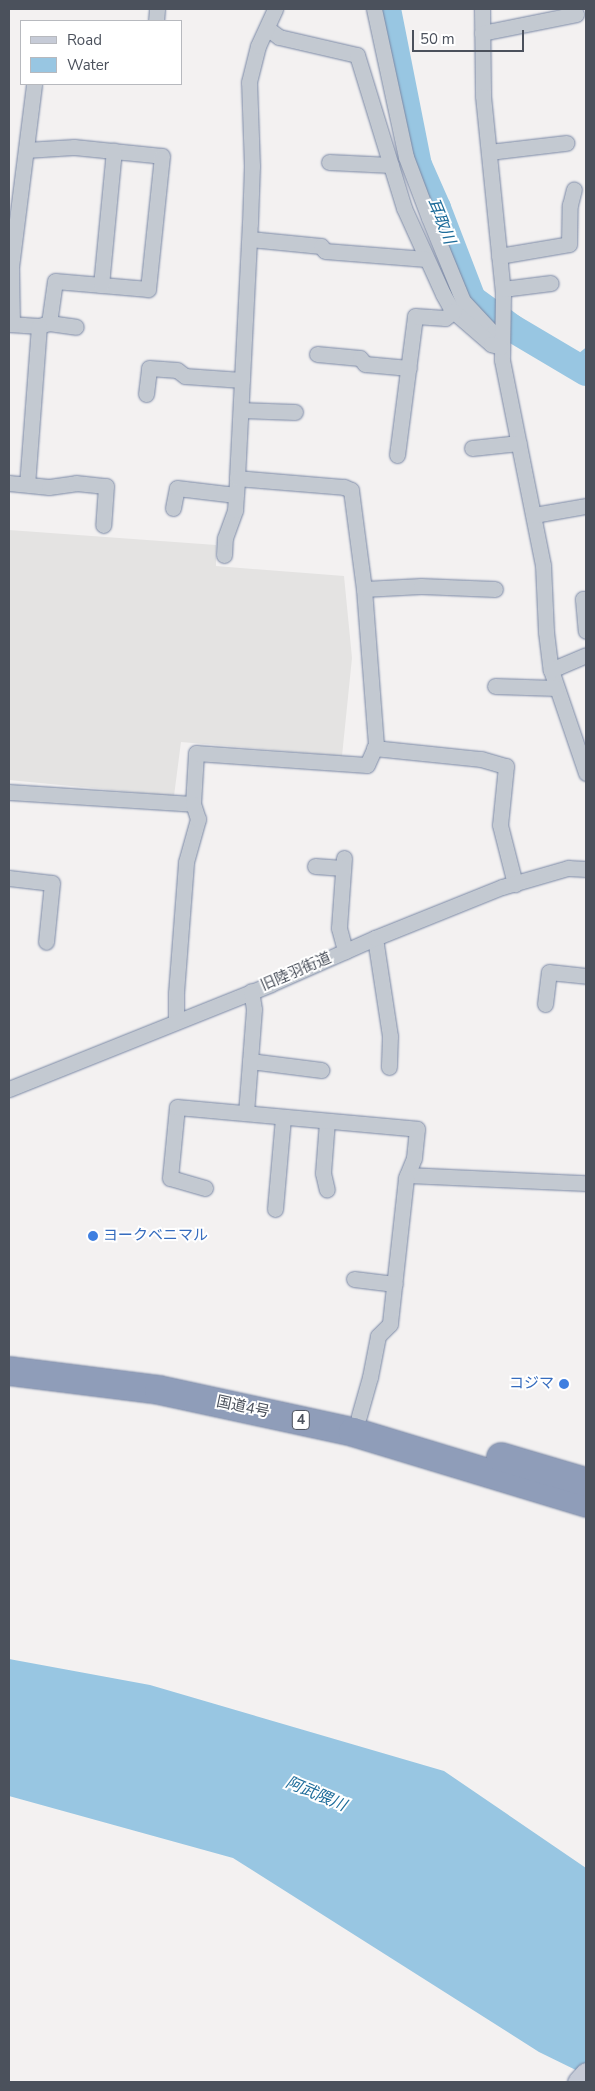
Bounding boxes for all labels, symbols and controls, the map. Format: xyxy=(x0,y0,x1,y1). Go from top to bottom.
legend xyxy=(20,20,182,85)
scale bar xyxy=(415,20,528,52)
text: 50 m xyxy=(420,29,455,49)
text: Road xyxy=(67,30,102,50)
text: Water xyxy=(67,55,109,75)
water label: 耳取川 xyxy=(423,195,459,247)
street label: 旧陸羽街道 xyxy=(258,949,334,995)
place label: ヨークベニマル xyxy=(103,1227,208,1245)
marker: ヨークベニマル xyxy=(87,1230,99,1242)
place label: コジマ xyxy=(509,1375,554,1393)
marker: コジマ xyxy=(558,1378,570,1390)
street label: 国道4号 xyxy=(215,1393,271,1421)
road number: 4 xyxy=(291,1408,311,1432)
water label: 阿武隈川 xyxy=(283,1773,349,1815)

